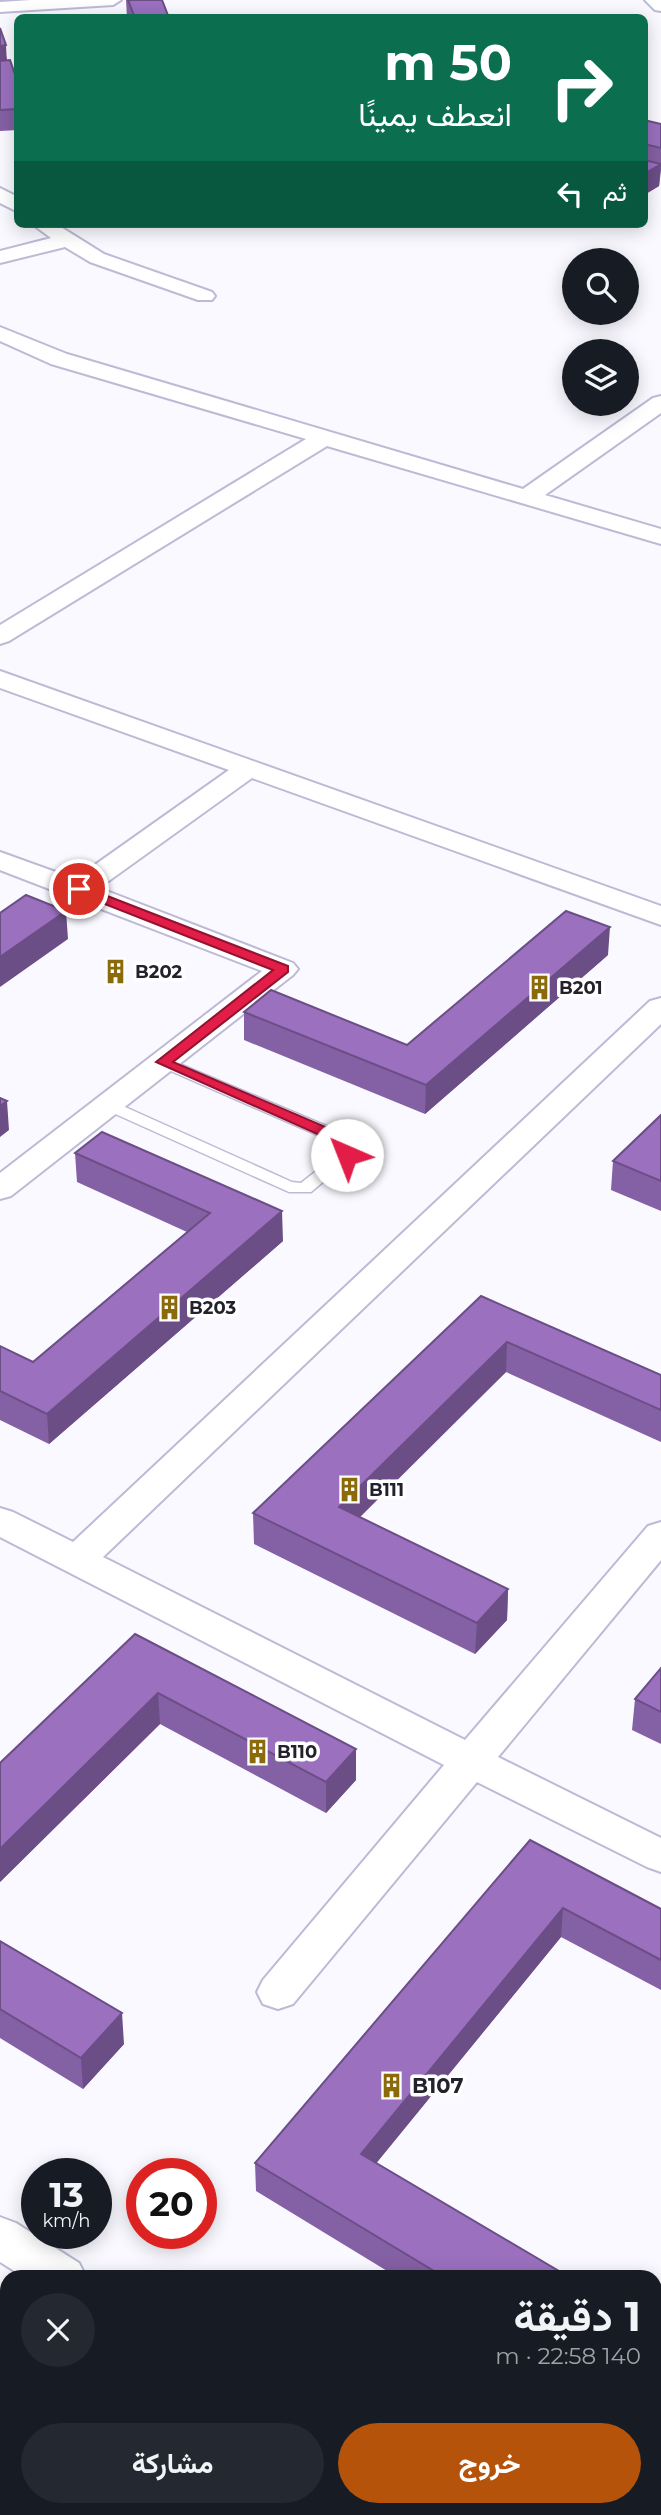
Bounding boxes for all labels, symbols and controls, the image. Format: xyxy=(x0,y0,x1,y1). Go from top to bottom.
text: 50 m xyxy=(384,33,512,92)
icon: right xyxy=(536,42,627,133)
text: انعطف يمينًا xyxy=(358,95,512,134)
icon: left xyxy=(551,175,589,213)
text: ثم xyxy=(603,176,627,208)
map controls xyxy=(562,248,639,416)
button: search xyxy=(562,248,639,325)
button: layers xyxy=(562,339,639,416)
pin xyxy=(49,859,109,919)
icon: arrive xyxy=(60,870,98,908)
building icon: B202 xyxy=(101,958,129,986)
place label: B202 xyxy=(135,961,183,983)
building icon: B201 xyxy=(525,974,553,1002)
place label: B201 xyxy=(559,977,603,999)
position arrow xyxy=(310,1118,384,1192)
building icon: B203 xyxy=(155,1294,183,1322)
place label: B203 xyxy=(189,1297,236,1319)
building icon: B111 xyxy=(335,1476,363,1504)
place label: B111 xyxy=(369,1479,404,1501)
building icon: B110 xyxy=(243,1738,271,1766)
place label: B110 xyxy=(277,1741,317,1763)
building icon: B107 xyxy=(378,2072,406,2100)
place label: B107 xyxy=(412,2073,464,2098)
speed limit sign: 20 xyxy=(126,2158,217,2249)
text: 13 xyxy=(49,2173,84,2216)
text: km/h xyxy=(42,2210,91,2232)
text: 1 دقيقة xyxy=(514,2290,641,2342)
button: close xyxy=(21,2293,95,2367)
text: 140 m · 22:58 xyxy=(495,2342,641,2370)
button: مشاركة xyxy=(21,2423,324,2503)
button: خروج xyxy=(338,2423,641,2503)

